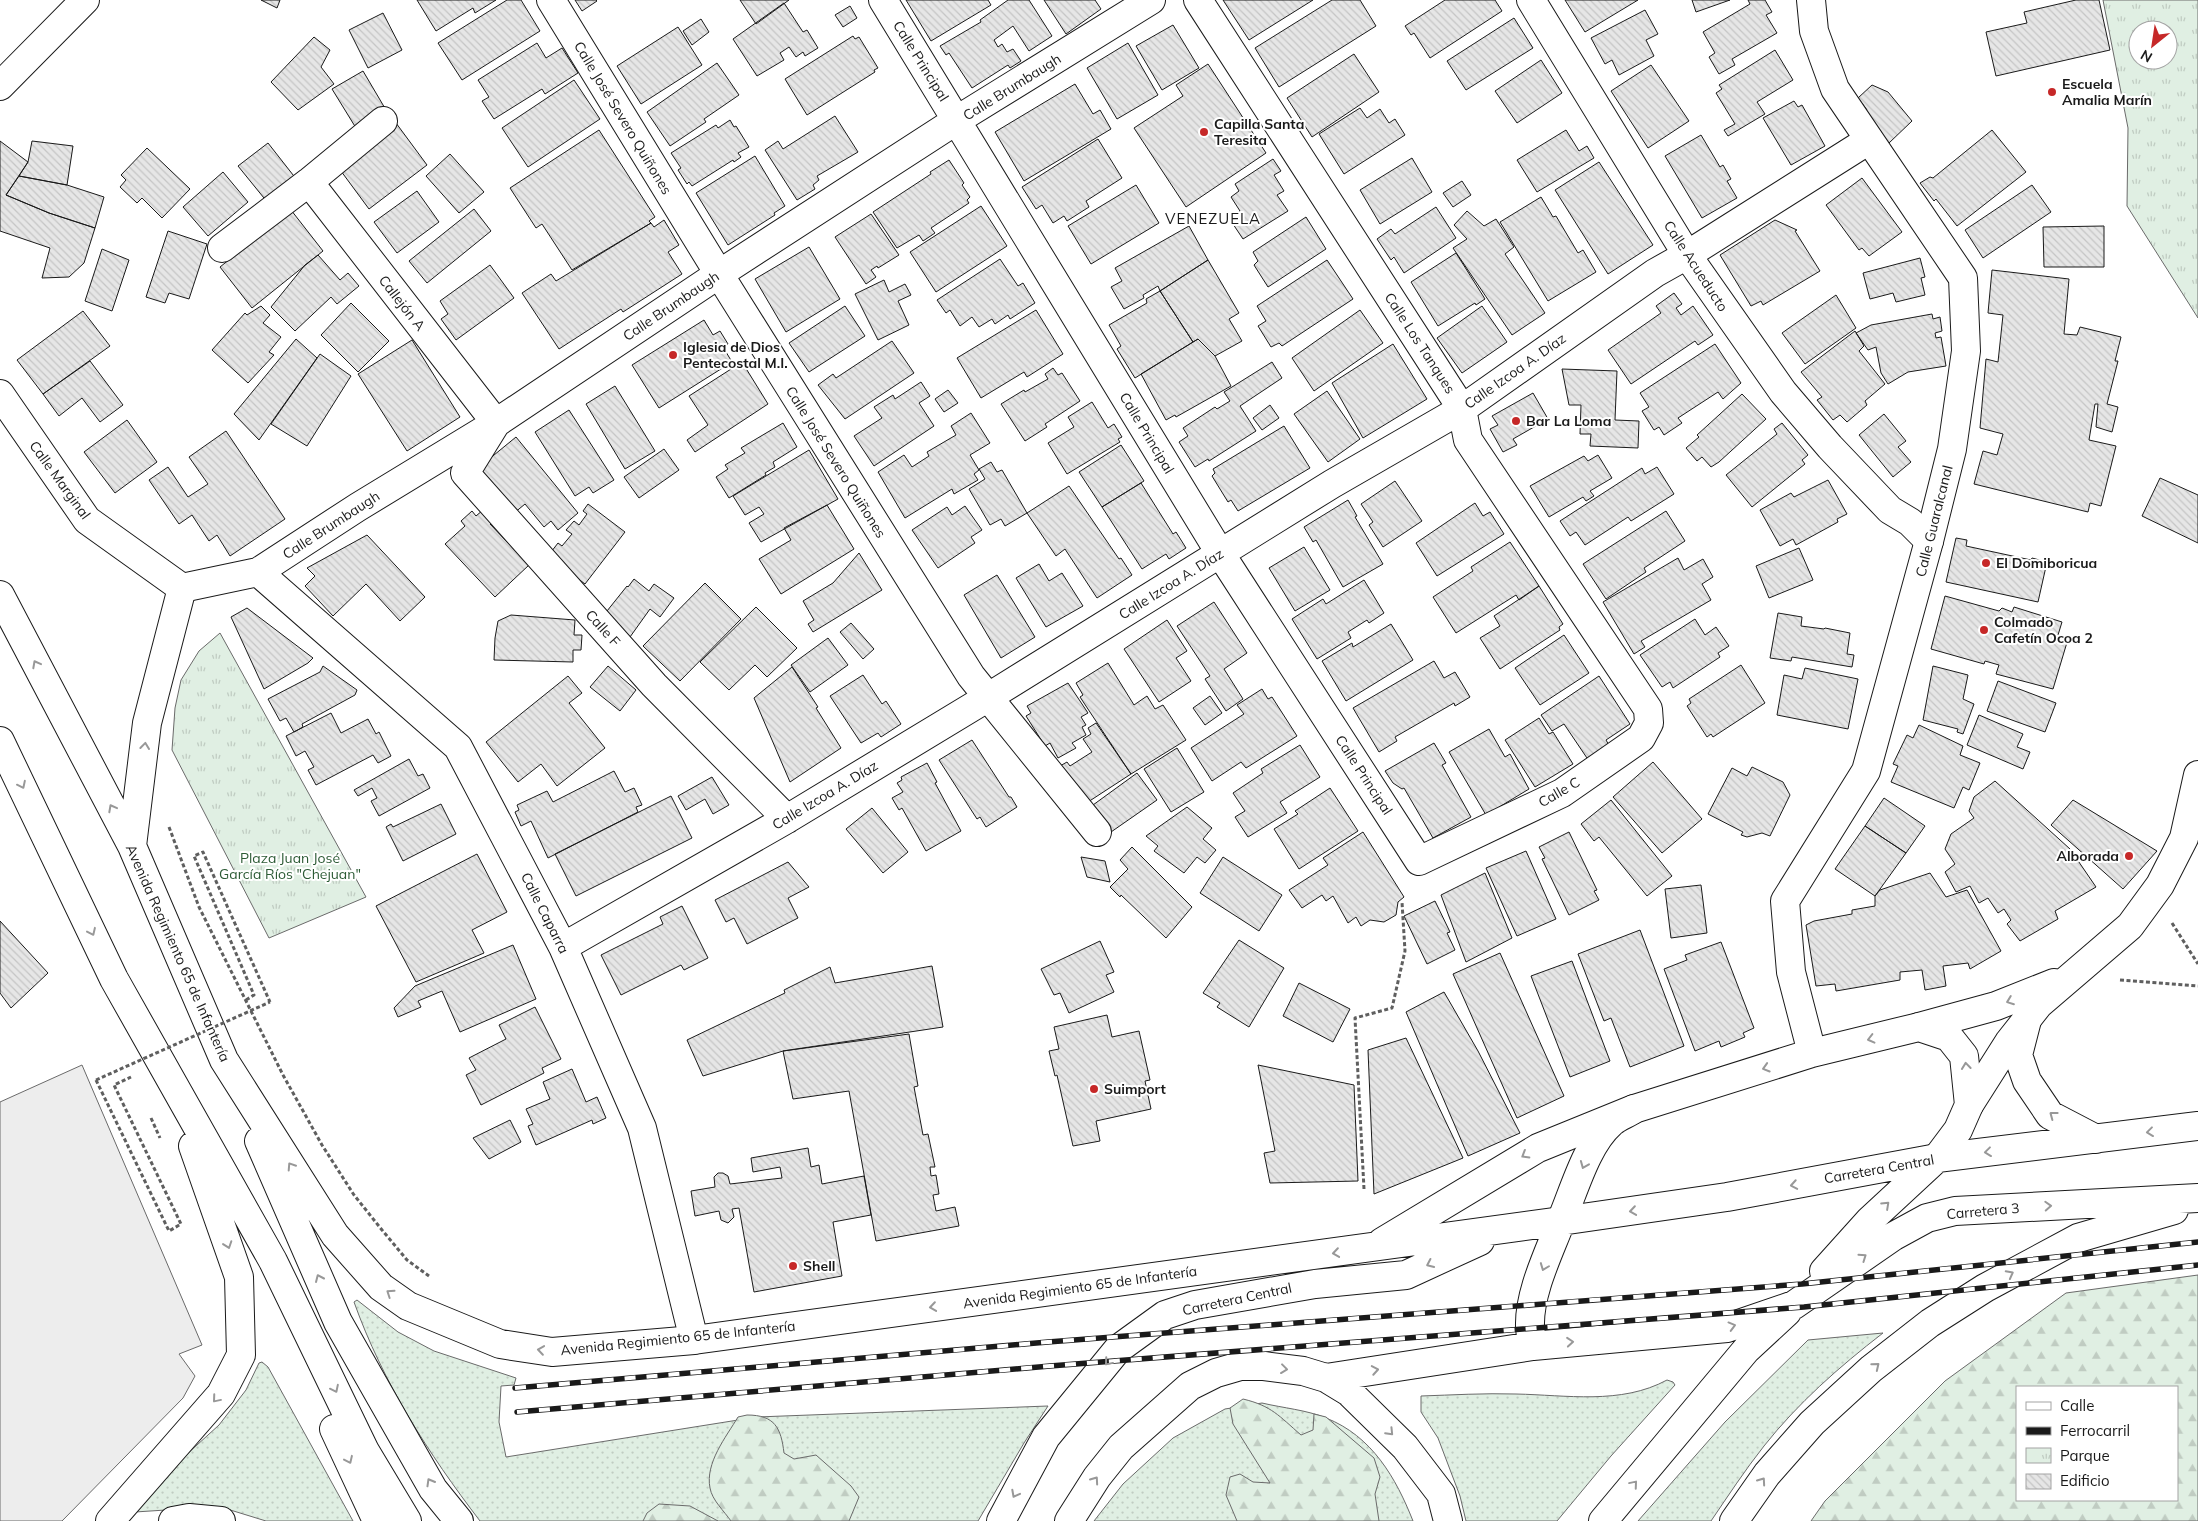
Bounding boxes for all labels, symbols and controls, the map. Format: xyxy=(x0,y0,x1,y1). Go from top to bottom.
street label: Calle Principal xyxy=(889,17,953,105)
north arrow xyxy=(2128,20,2178,70)
street label: Calle José Severo Quiñones xyxy=(570,38,676,198)
text: N xyxy=(2137,46,2156,67)
street label: Calle Brumbaugh xyxy=(960,50,1064,124)
place label: Escuela Amalia Marín xyxy=(2062,75,2152,109)
marker: Escuela Amalia Marín xyxy=(2046,86,2058,98)
place label: Capilla Santa Teresita xyxy=(1214,115,1304,149)
marker: Capilla Santa Teresita xyxy=(1198,126,1210,138)
district label: VENEZUELA xyxy=(1165,209,1261,228)
street label: Calle Acueducto xyxy=(1660,217,1732,315)
street label: Calle Brumbaugh xyxy=(619,267,723,345)
street label: Callejón A xyxy=(375,272,430,335)
street label: Calle Los Tanques xyxy=(1381,289,1459,397)
street label: Calle Izcoa A. Díaz xyxy=(1461,329,1569,413)
place label: Iglesia de Dios Pentecostal M.I. xyxy=(683,338,788,372)
marker: Iglesia de Dios Pentecostal M.I. xyxy=(667,349,679,361)
street label: Calle José Severo Quiñones xyxy=(782,383,890,541)
street label: Calle Principal xyxy=(1116,389,1178,477)
place label: Bar La Loma xyxy=(1526,412,1611,430)
marker: Bar La Loma xyxy=(1510,415,1522,427)
street label: Calle Marginal xyxy=(25,437,95,523)
street label: Calle Guaralcanal xyxy=(1911,463,1957,579)
street label: Calle Brumbaugh xyxy=(279,487,383,563)
street label: Calle Izcoa A. Díaz xyxy=(1115,545,1227,623)
place label: El Domiboricua xyxy=(1996,554,2097,572)
marker: El Domiboricua xyxy=(1980,557,1992,569)
street label: Calle F xyxy=(582,606,624,650)
place label: Colmado Cafetín Ocoa 2 xyxy=(1994,613,2093,647)
marker: Colmado Cafetín Ocoa 2 xyxy=(1978,624,1990,636)
one-way arrow xyxy=(32,660,42,669)
street label: Calle Principal xyxy=(1331,732,1397,818)
one-way arrow xyxy=(139,741,149,750)
street label: Calle Izcoa A. Díaz xyxy=(769,756,881,834)
street label: Calle C xyxy=(1535,773,1583,811)
one-way arrow xyxy=(16,780,26,789)
one-way arrow xyxy=(108,804,118,813)
street label: Avenida Regimiento 65 de Infantería xyxy=(122,841,234,1065)
place label: Alborada xyxy=(2056,847,2119,865)
park label: Plaza Juan José García Ríos "Chejuan" xyxy=(219,849,361,883)
marker: Alborada xyxy=(2123,850,2135,862)
street label: Calle Caparra xyxy=(517,869,573,957)
one-way arrow xyxy=(85,926,95,935)
one-way arrow xyxy=(2007,995,2015,1005)
one-way arrow xyxy=(1867,1033,1876,1044)
one-way arrow xyxy=(1762,1062,1771,1072)
one-way arrow xyxy=(1960,1062,1971,1070)
place label: Suimport xyxy=(1104,1080,1166,1098)
marker: Suimport xyxy=(1088,1083,1100,1095)
one-way arrow xyxy=(2050,1112,2059,1121)
one-way arrow xyxy=(2145,1126,2153,1137)
one-way arrow xyxy=(1984,1146,1992,1157)
one-way arrow xyxy=(1522,1149,1531,1159)
street label: Carretera Central xyxy=(1823,1150,1935,1188)
one-way arrow xyxy=(1580,1160,1591,1169)
one-way arrow xyxy=(288,1162,297,1171)
one-way arrow xyxy=(1789,1179,1798,1189)
street label: Carretera 3 xyxy=(1946,1199,2020,1223)
one-way arrow xyxy=(2045,1201,2053,1212)
one-way arrow xyxy=(1881,1202,1890,1211)
one-way arrow xyxy=(1629,1205,1638,1215)
one-way arrow xyxy=(222,1241,232,1249)
one-way arrow xyxy=(1332,1247,1341,1257)
one-way arrow xyxy=(1857,1254,1867,1263)
place label: Shell xyxy=(803,1257,835,1275)
one-way arrow xyxy=(1426,1258,1435,1268)
marker: Shell xyxy=(787,1260,799,1272)
street label: Avenida Regimiento 65 de Infantería xyxy=(962,1262,1198,1312)
one-way arrow xyxy=(1539,1262,1550,1271)
one-way arrow xyxy=(2005,1271,2014,1281)
one-way arrow xyxy=(314,1274,325,1283)
street label: Carretera Central xyxy=(1181,1279,1293,1319)
one-way arrow xyxy=(386,1290,396,1299)
one-way arrow xyxy=(928,1301,936,1312)
street label: Avenida Regimiento 65 de Infantería xyxy=(560,1317,796,1359)
one-way arrow xyxy=(1727,1321,1735,1331)
one-way arrow xyxy=(1566,1337,1574,1348)
one-way arrow xyxy=(536,1345,544,1356)
one-way arrow xyxy=(1105,1356,1114,1365)
one-way arrow xyxy=(1280,1363,1288,1373)
one-way arrow xyxy=(1870,1363,1879,1371)
one-way arrow xyxy=(1370,1366,1379,1376)
one-way arrow xyxy=(329,1383,339,1392)
legend xyxy=(2016,1386,2178,1501)
one-way arrow xyxy=(213,1394,222,1403)
text: Calle xyxy=(2060,1396,2094,1415)
text: Ferrocarril xyxy=(2060,1421,2130,1440)
one-way arrow xyxy=(1384,1426,1393,1435)
text: Parque xyxy=(2060,1446,2110,1465)
one-way arrow xyxy=(342,1455,353,1464)
text: Edificio xyxy=(2060,1471,2110,1490)
one-way arrow xyxy=(1089,1476,1098,1486)
one-way arrow xyxy=(1756,1477,1765,1487)
one-way arrow xyxy=(426,1479,436,1488)
one-way arrow xyxy=(1628,1480,1637,1489)
one-way arrow xyxy=(1011,1489,1021,1498)

